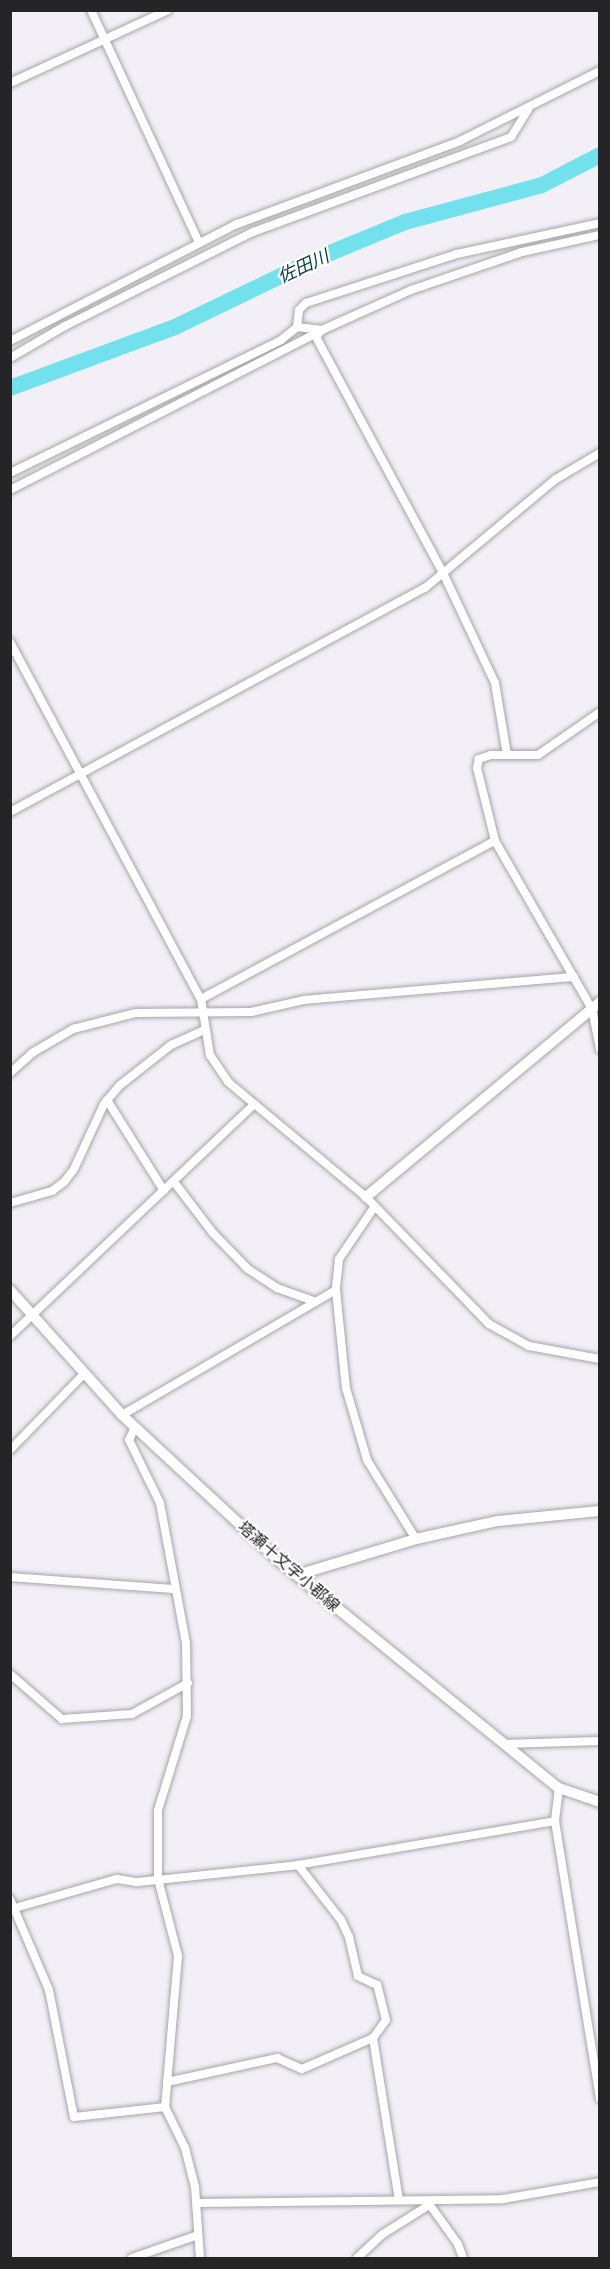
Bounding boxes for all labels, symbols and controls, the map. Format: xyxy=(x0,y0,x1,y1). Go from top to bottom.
water label: 佐田川 xyxy=(274,245,332,287)
street label: 塔瀬十文字小郡線 xyxy=(234,1517,344,1615)

